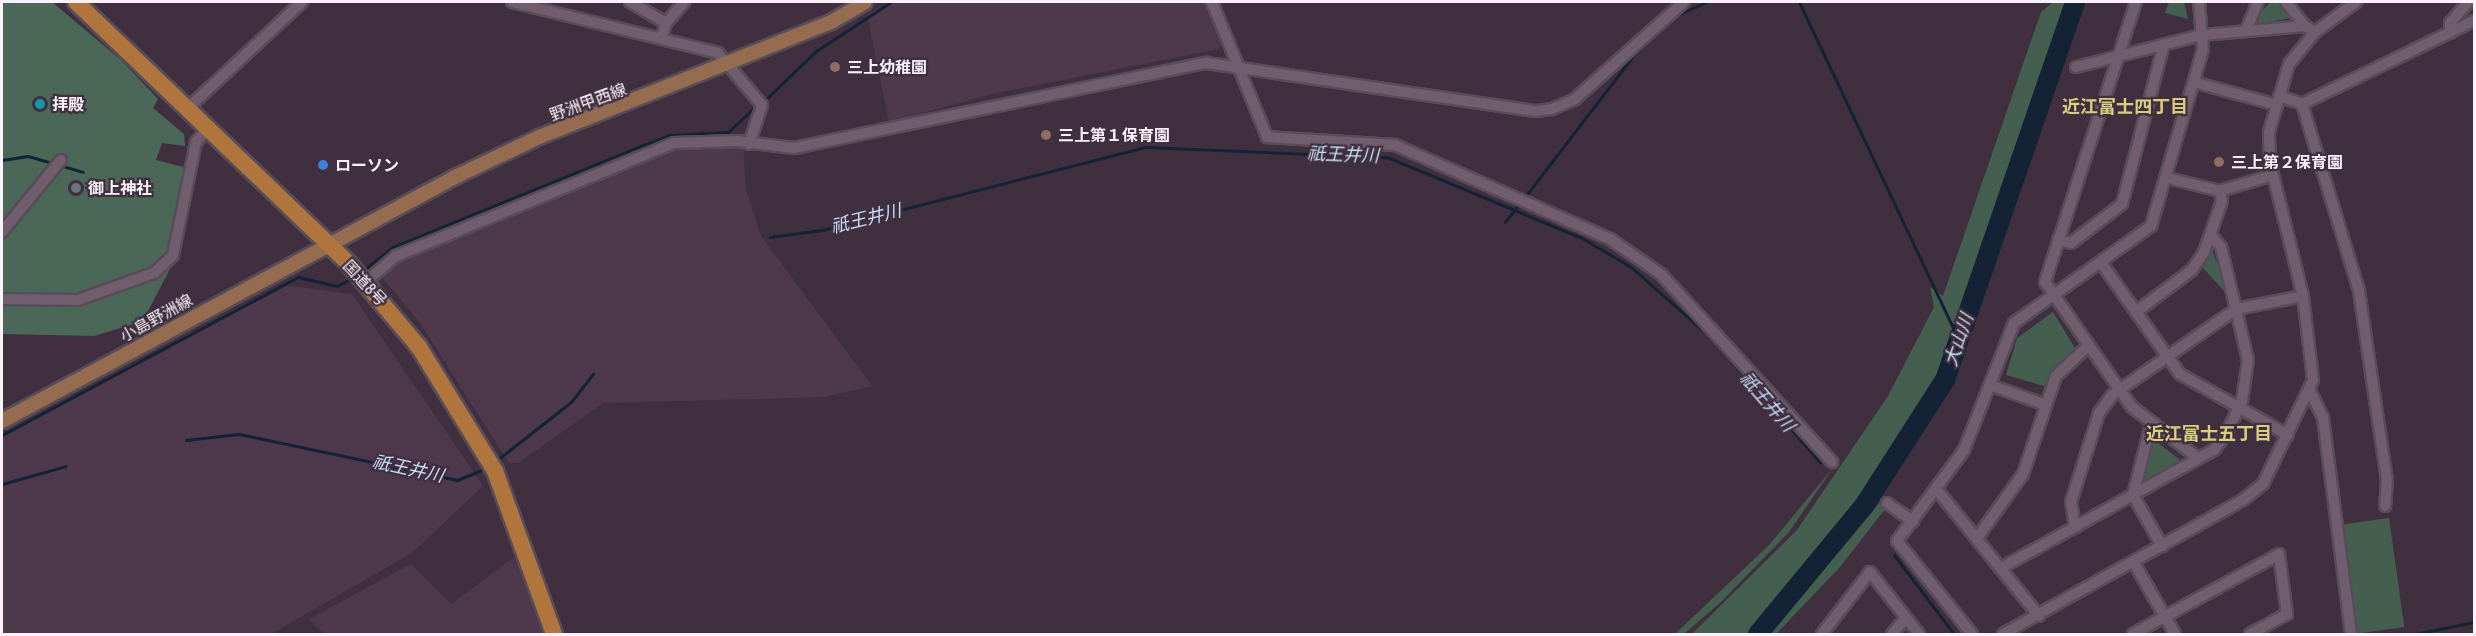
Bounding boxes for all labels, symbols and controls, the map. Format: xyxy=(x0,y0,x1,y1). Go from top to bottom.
place label: 三上幼稚園 xyxy=(847,57,927,77)
marker: 三上幼稚園 xyxy=(828,60,842,74)
street label: 野洲甲西線 xyxy=(547,79,629,125)
place label: 拝殿 xyxy=(52,94,84,114)
district label: 近江富士四丁目 xyxy=(2062,96,2188,118)
marker: 拝殿 xyxy=(33,97,47,111)
place label: 三上第１保育園 xyxy=(1058,125,1170,145)
marker: 三上第１保育園 xyxy=(1039,128,1053,142)
water label: 祇王井川 xyxy=(1307,143,1379,167)
place label: 三上第２保育園 xyxy=(2231,152,2343,172)
place label: ローソン xyxy=(335,155,399,175)
marker: 三上第２保育園 xyxy=(2212,155,2226,169)
marker: ローソン xyxy=(316,158,330,172)
place label: 御上神社 xyxy=(88,178,152,198)
marker: 御上神社 xyxy=(69,181,83,195)
water label: 祇王井川 xyxy=(828,200,904,238)
street label: 国道8号 xyxy=(339,256,391,310)
street label: 小島野洲線 xyxy=(116,290,196,346)
water label: 大山川 xyxy=(1940,311,1978,369)
water label: 祇王井川 xyxy=(1735,368,1799,436)
district label: 近江富士五丁目 xyxy=(2146,423,2272,445)
water label: 祇王井川 xyxy=(371,451,445,487)

